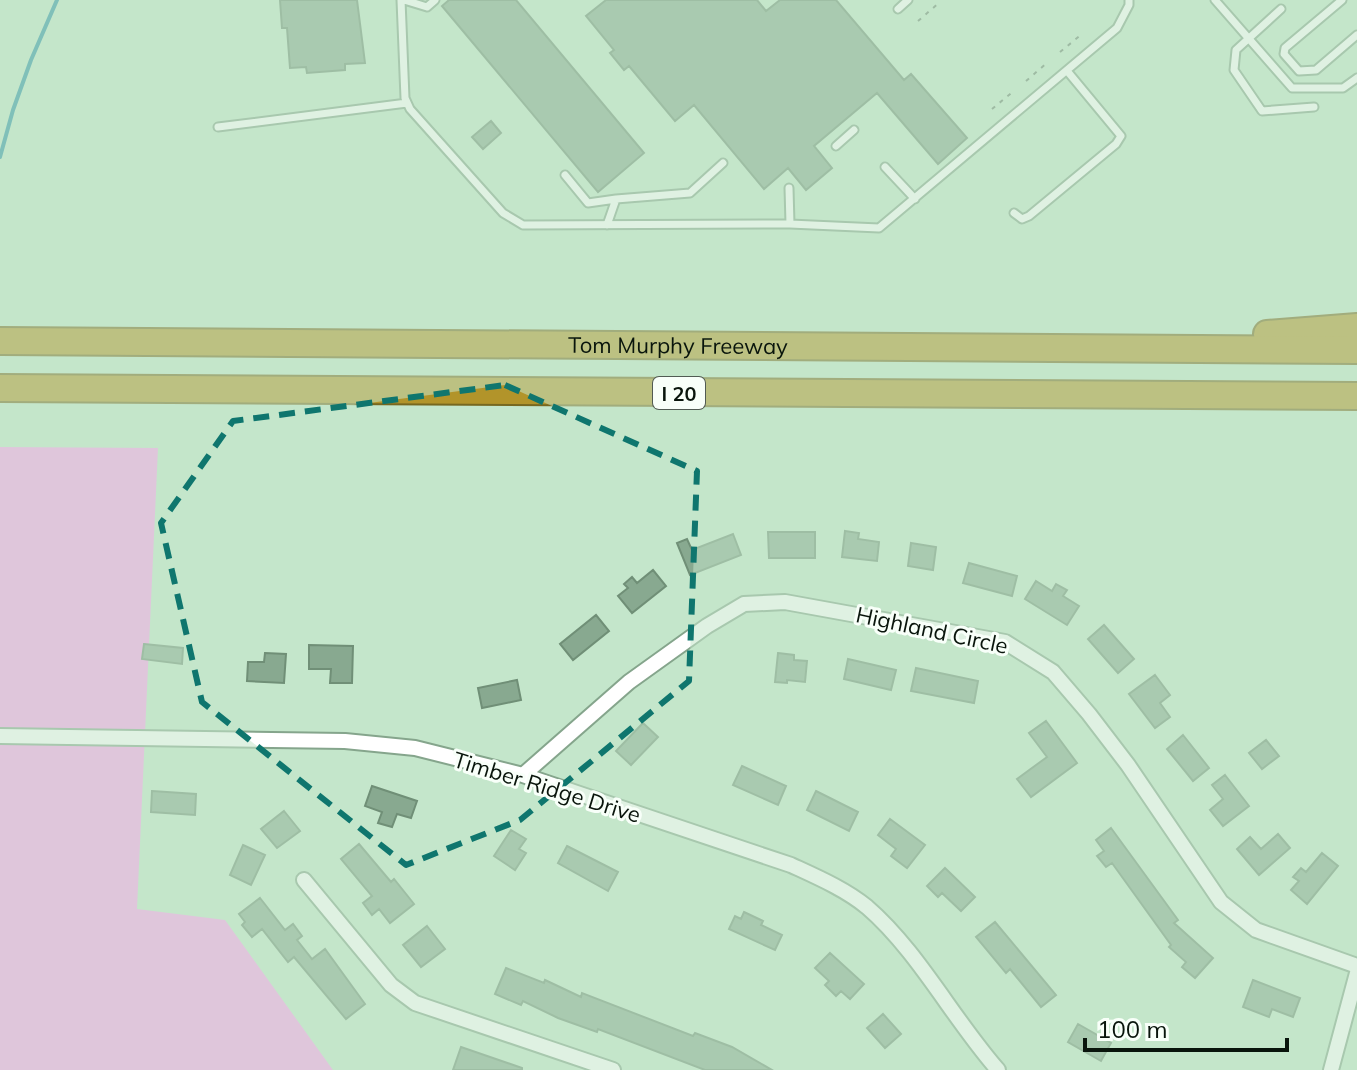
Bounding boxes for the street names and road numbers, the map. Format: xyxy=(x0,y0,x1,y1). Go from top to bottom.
street label: Tom Murphy Freeway xyxy=(568,331,788,360)
road number: I 20 xyxy=(653,377,705,409)
street label: Highland Circle xyxy=(853,600,1011,660)
street label: Timber Ridge Drive xyxy=(450,745,644,829)

